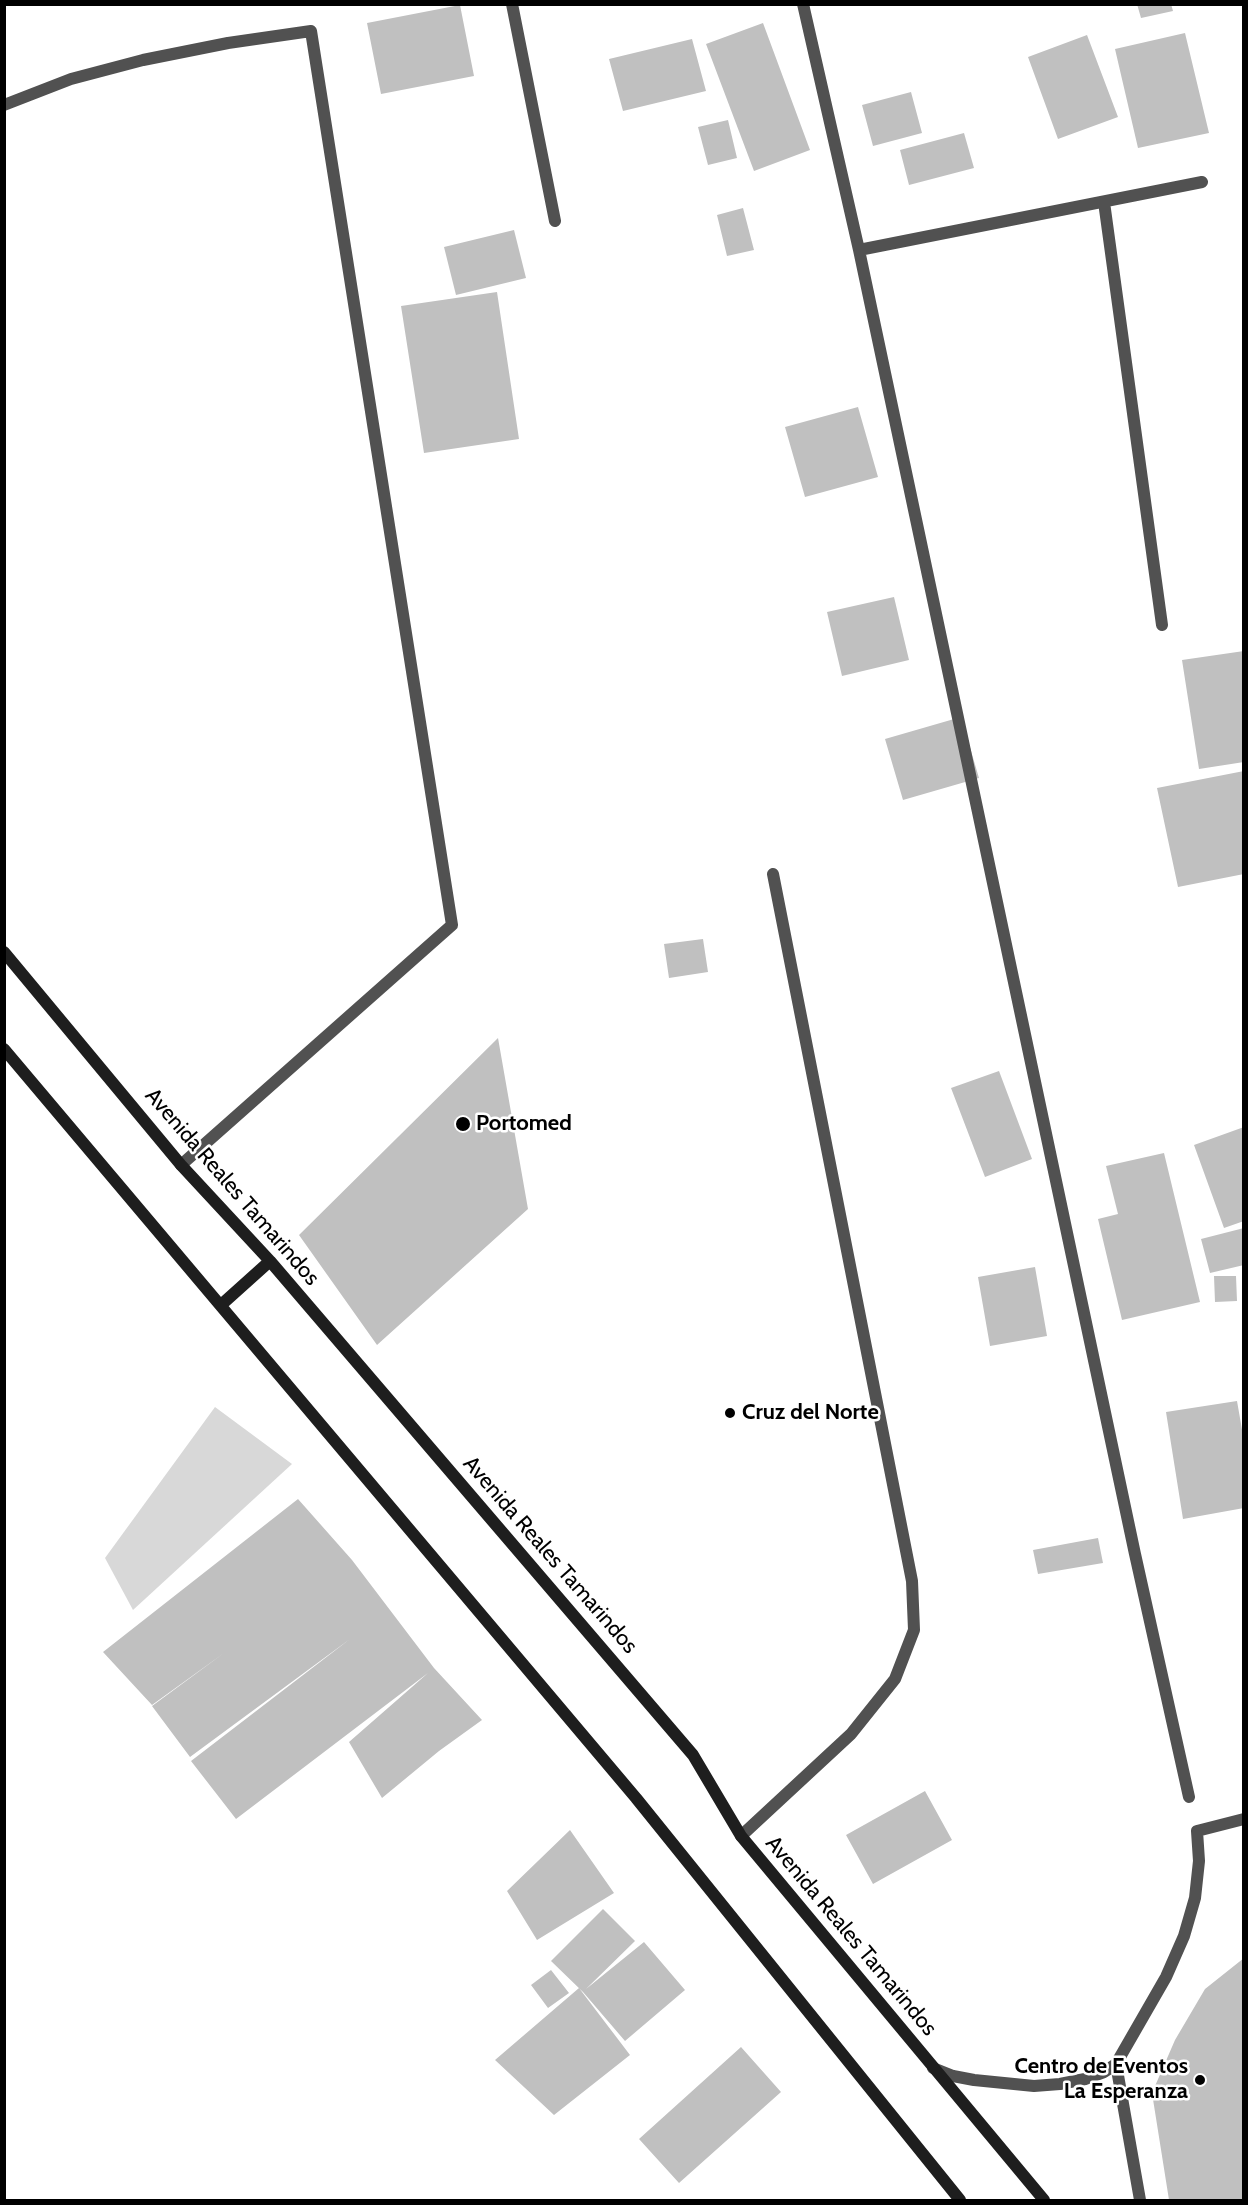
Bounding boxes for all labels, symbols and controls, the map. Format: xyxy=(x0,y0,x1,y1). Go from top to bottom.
street label: Avenida Reales Tamarindos xyxy=(139,1083,325,1291)
place label: Portomed xyxy=(476,1111,572,1137)
marker: Portomed xyxy=(454,1115,472,1133)
place label: Cruz del Norte xyxy=(742,1400,879,1426)
marker: Cruz del Norte xyxy=(723,1406,737,1420)
street label: Avenida Reales Tamarindos xyxy=(457,1451,643,1659)
street label: Avenida Reales Tamarindos xyxy=(760,1831,942,2041)
place label: Centro de Eventos La Esperanza xyxy=(1015,2054,1188,2106)
marker: Centro de Eventos La Esperanza xyxy=(1193,2073,1207,2087)

